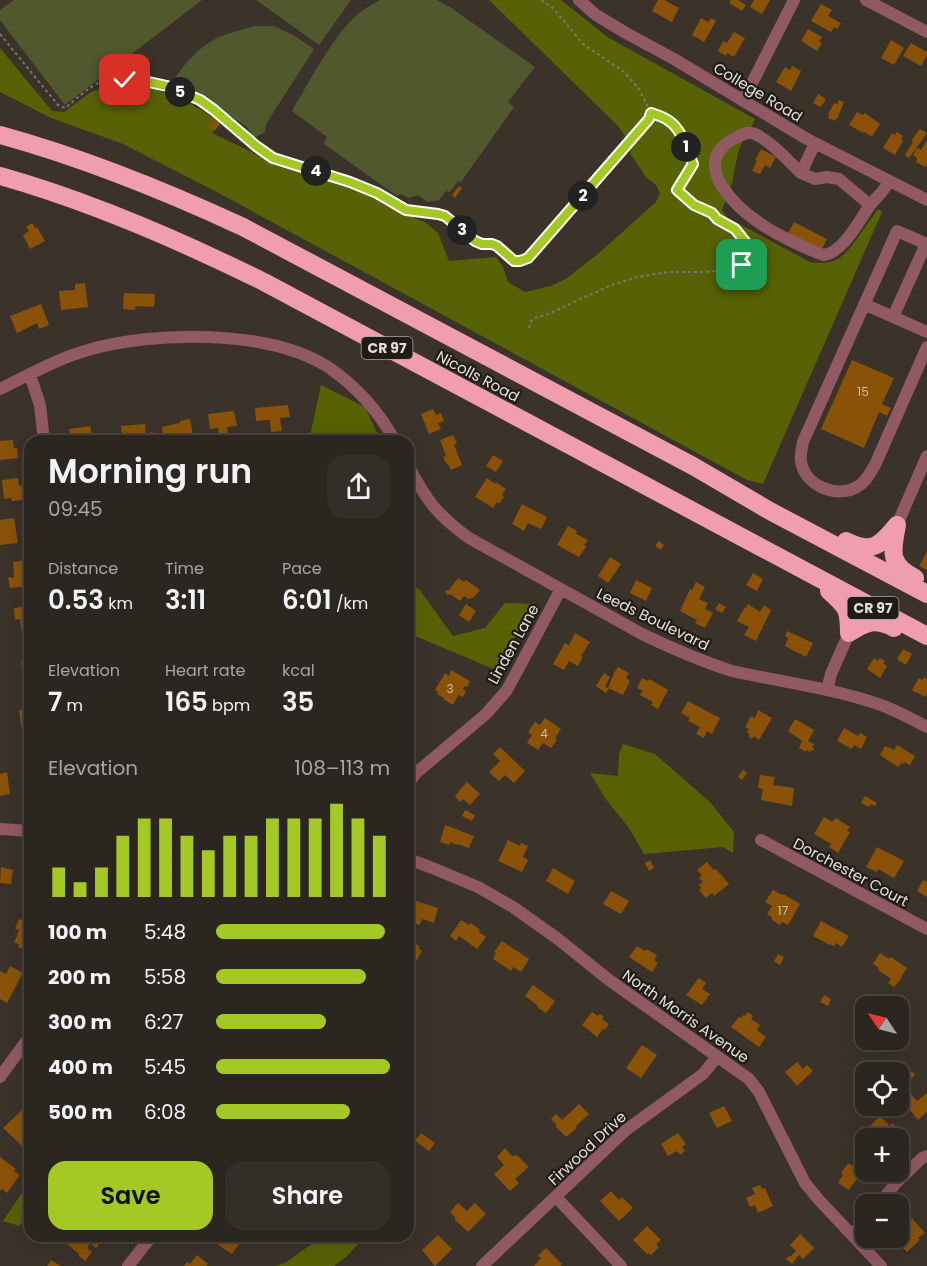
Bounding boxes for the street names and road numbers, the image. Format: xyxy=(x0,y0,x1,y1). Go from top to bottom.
street label: College Road xyxy=(710,57,806,127)
road number: CR 97 xyxy=(362,337,412,359)
street label: Nicolls Road xyxy=(433,345,523,407)
street label: Leeds Boulevard xyxy=(593,583,713,655)
road number: CR 97 xyxy=(848,597,898,619)
street label: Linden Lane xyxy=(482,600,544,688)
street label: Dorchester Court xyxy=(790,833,912,911)
street label: North Morris Avenue xyxy=(618,964,754,1068)
street label: Firwood Drive xyxy=(543,1106,631,1190)

